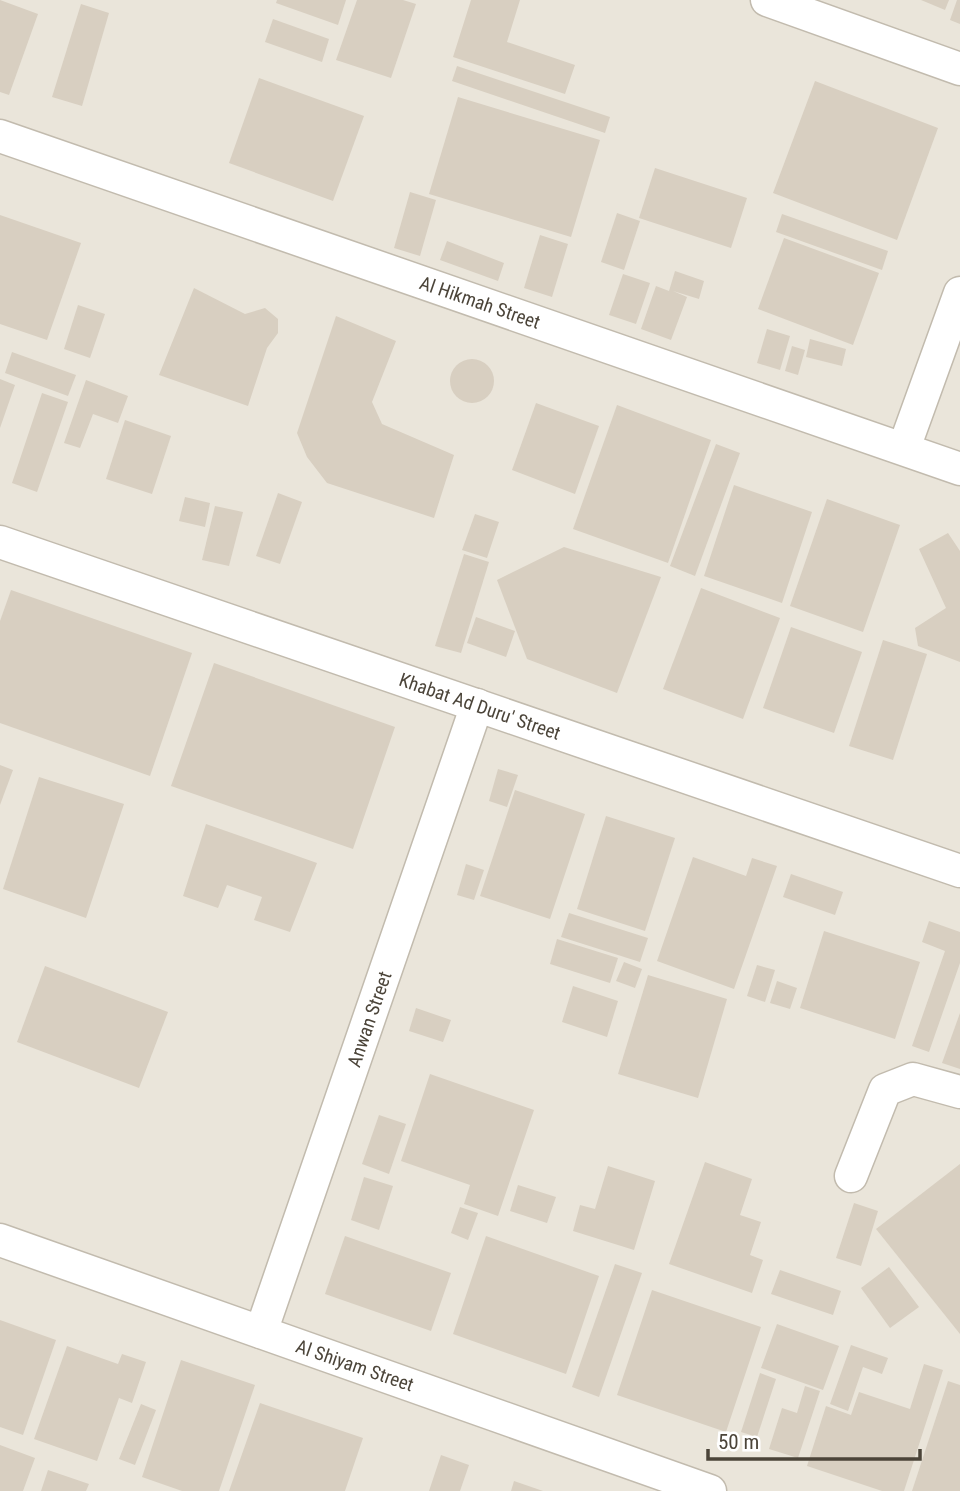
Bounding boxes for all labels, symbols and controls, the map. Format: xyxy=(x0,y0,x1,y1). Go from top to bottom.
street label: Al Hikmah Street xyxy=(417,271,543,334)
street label: Khabat Ad Duru' Street xyxy=(396,668,563,745)
street label: Anwan Street xyxy=(342,968,397,1070)
street label: Al Shiyam Street xyxy=(293,1335,417,1396)
scale bar xyxy=(708,1418,920,1462)
text: 50 m xyxy=(718,1430,759,1454)

